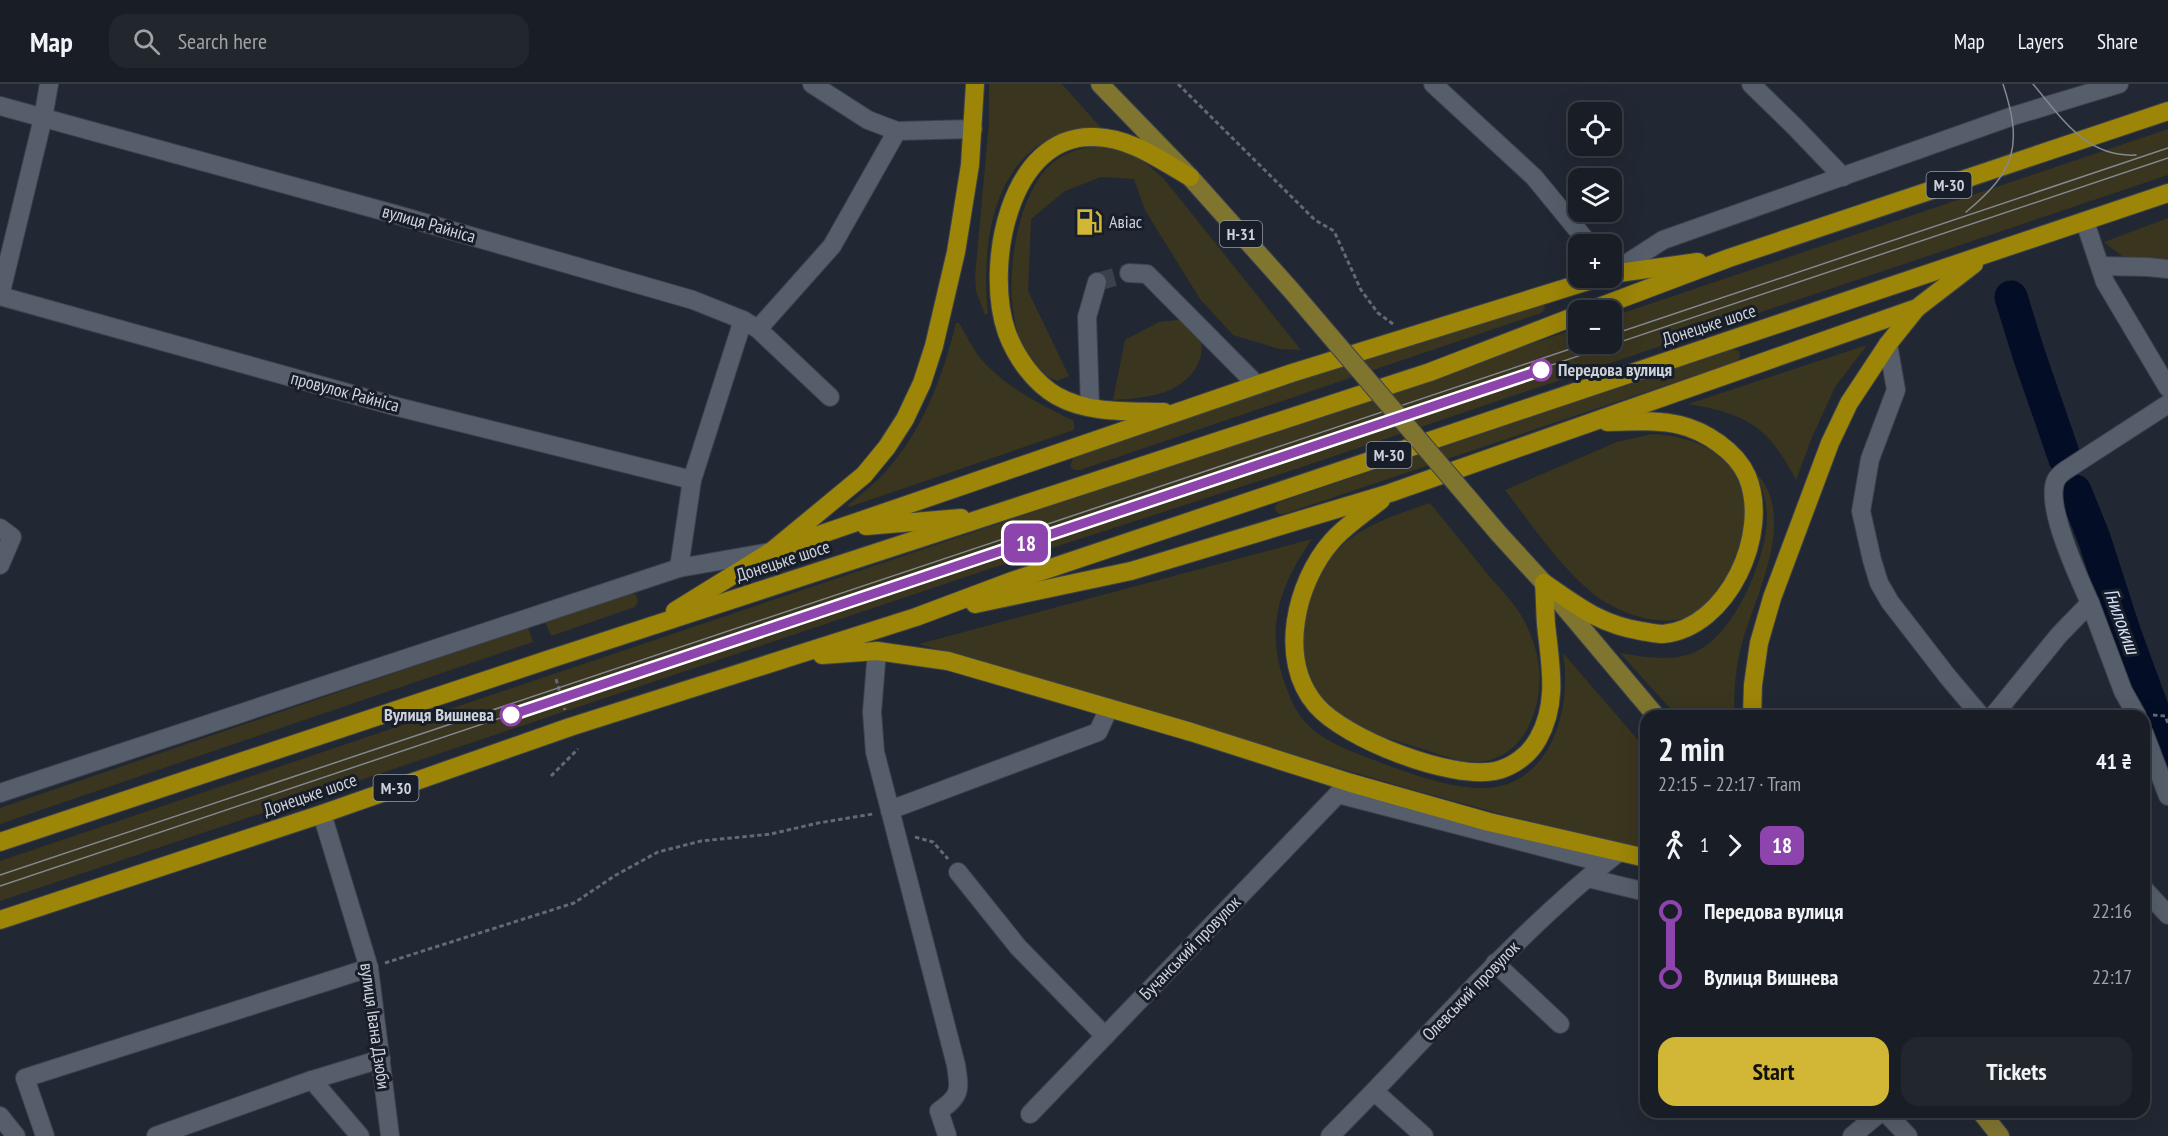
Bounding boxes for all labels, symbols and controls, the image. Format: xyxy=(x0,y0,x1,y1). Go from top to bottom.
search box xyxy=(109,14,529,68)
text: Map xyxy=(30,23,73,60)
icon: search xyxy=(130,25,163,58)
text: Search here xyxy=(178,27,267,55)
text: Map xyxy=(1954,28,1985,55)
text: Layers xyxy=(2018,28,2064,55)
text: Share xyxy=(2097,28,2138,55)
map controls xyxy=(1568,102,1622,354)
button: locate xyxy=(1568,102,1622,156)
button: layers xyxy=(1568,168,1622,222)
road number: М-30 xyxy=(1926,172,1972,198)
street label: вулиця Райніса xyxy=(380,199,478,248)
fuel station icon: Авіас xyxy=(1074,207,1104,237)
place label: Авіас xyxy=(1109,210,1143,233)
road number: Н-31 xyxy=(1220,221,1262,247)
button: + xyxy=(1568,234,1622,288)
street label: Донецьке шосе xyxy=(1659,299,1759,350)
button: − xyxy=(1568,300,1622,354)
place label: Передова вулиця xyxy=(1558,358,1672,381)
marker: Передова вулиця xyxy=(1530,359,1552,381)
street label: провулок Райніса xyxy=(288,366,402,417)
road number: М-30 xyxy=(1366,442,1412,468)
line badge: 18 xyxy=(999,524,1053,562)
text: 18 xyxy=(1016,530,1036,557)
street label: Донецьке шосе xyxy=(733,535,833,586)
water label: Гнилокиш xyxy=(2098,585,2147,659)
place label: Вулиця Вишнева xyxy=(384,703,494,726)
marker: Вулиця Вишнева xyxy=(500,704,522,726)
text: 2 min xyxy=(1658,727,1725,770)
text: 41 ₴ xyxy=(2096,747,2132,775)
street label: Донецьке шосе xyxy=(260,768,360,821)
text: 22:15 – 22:17 · Tram xyxy=(1658,771,1801,797)
road number: М-30 xyxy=(374,775,418,801)
icon: walk xyxy=(1658,829,1691,862)
icon: forward xyxy=(1718,829,1751,862)
text: 1 xyxy=(1700,832,1709,858)
text: 18 xyxy=(1772,832,1792,859)
street label: Бучанський провулок xyxy=(1134,891,1245,1005)
text: Передова вулиця xyxy=(1704,897,1844,925)
text: 22:16 xyxy=(2092,898,2132,924)
street label: Олевський провулок xyxy=(1417,936,1524,1046)
street label: вулиця Івана Дзюби xyxy=(355,961,396,1090)
text: Вулиця Вишнева xyxy=(1704,963,1838,991)
text: 22:17 xyxy=(2092,964,2132,990)
button: Start xyxy=(1658,1037,1889,1106)
button: Tickets xyxy=(1901,1037,2132,1106)

